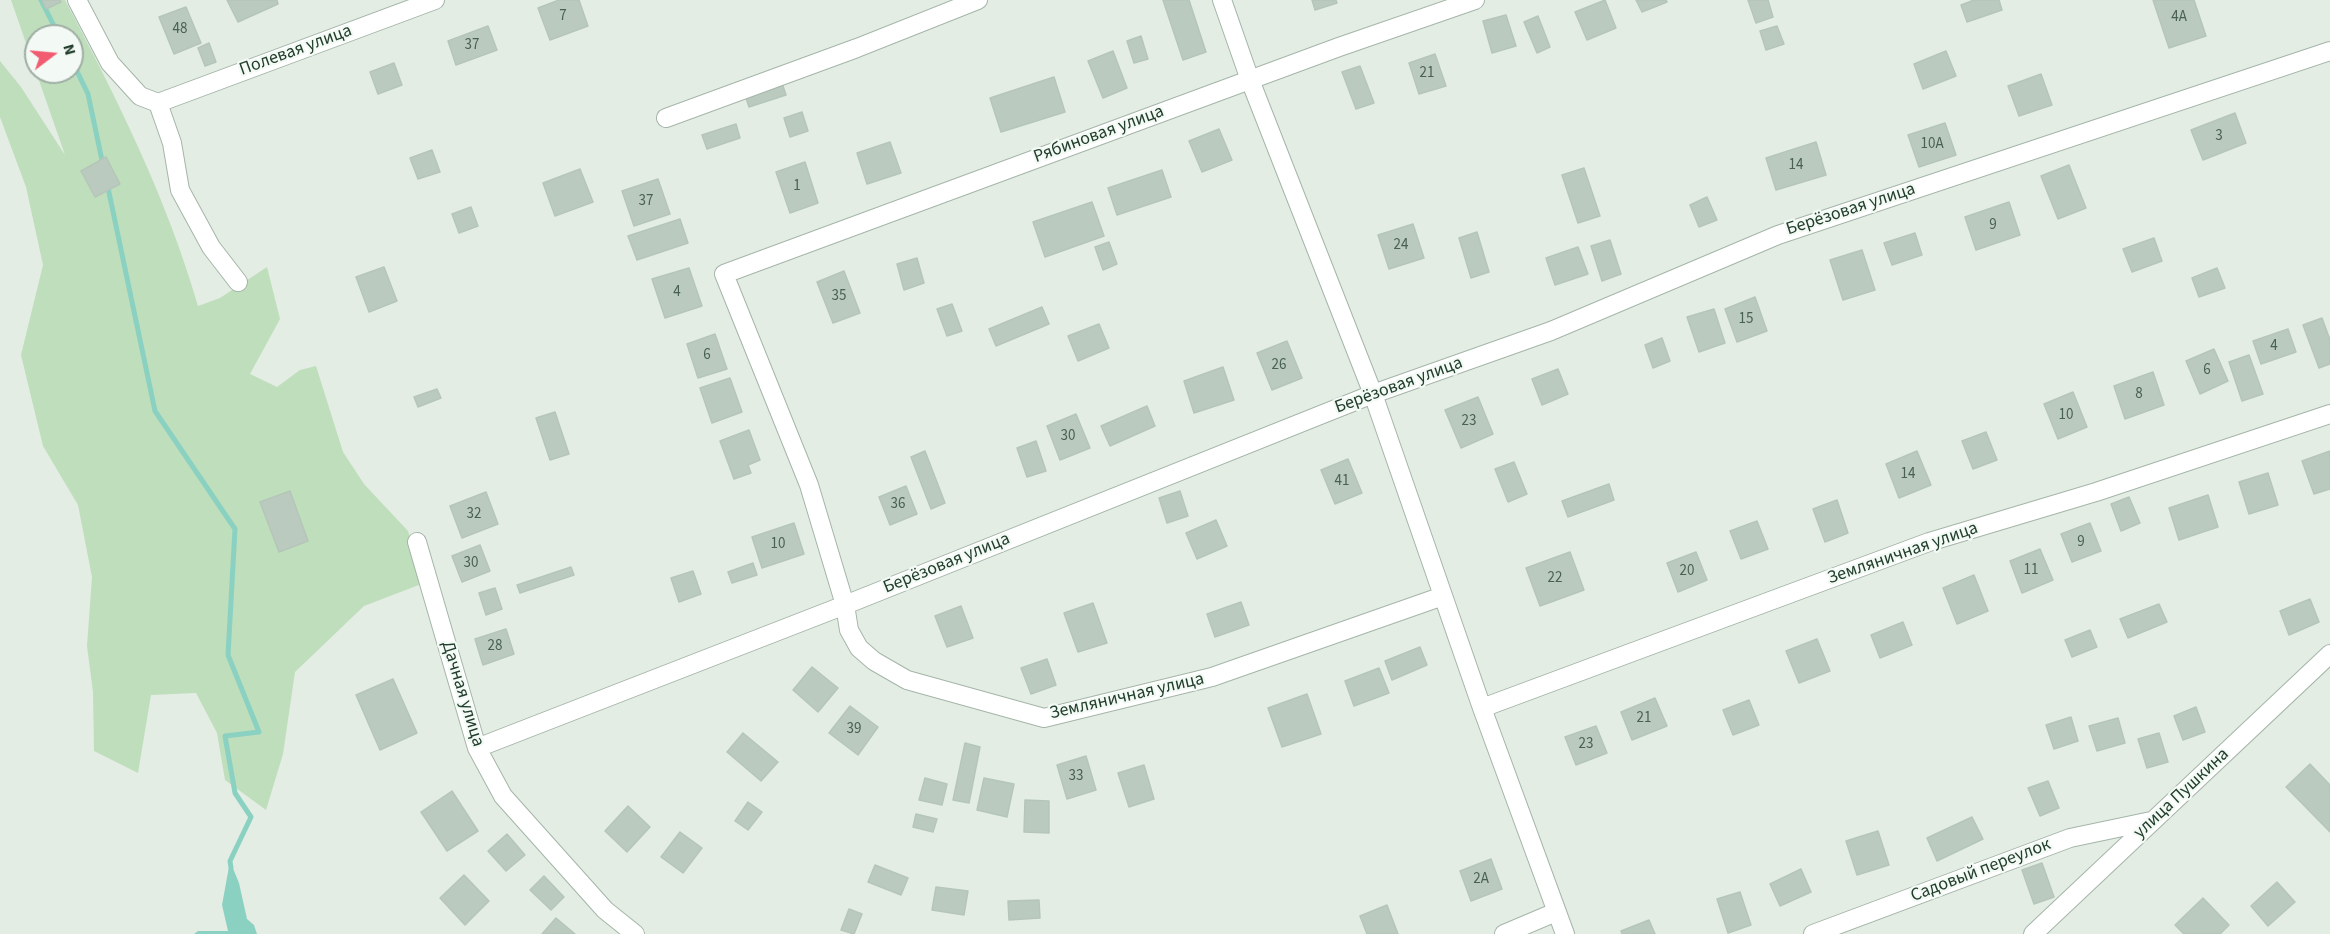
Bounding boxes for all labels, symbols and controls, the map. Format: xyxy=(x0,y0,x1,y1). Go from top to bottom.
house number: 7 xyxy=(559,8,567,26)
house number: 4А xyxy=(2171,9,2187,27)
house number: 48 xyxy=(173,21,187,39)
street label: Полевая улица xyxy=(237,21,355,81)
north arrow xyxy=(24,24,84,84)
house number: 37 xyxy=(465,37,479,55)
text: N xyxy=(57,41,81,58)
house number: 21 xyxy=(1420,65,1434,83)
street label: Рябиновая улица xyxy=(1031,101,1167,169)
house number: 3 xyxy=(2215,128,2223,146)
house number: 10А xyxy=(1920,136,1944,154)
house number: 14 xyxy=(1789,157,1803,175)
house number: 1 xyxy=(793,178,801,196)
street label: Берёзовая улица xyxy=(1784,179,1918,241)
house number: 37 xyxy=(639,193,653,211)
house number: 9 xyxy=(1989,217,1997,235)
house number: 24 xyxy=(1394,237,1408,255)
house number: 4 xyxy=(673,284,681,302)
house number: 35 xyxy=(832,288,846,306)
house number: 15 xyxy=(1739,311,1753,329)
house number: 4 xyxy=(2270,338,2278,356)
house number: 6 xyxy=(703,347,711,365)
street label: Берёзовая улица xyxy=(1332,353,1466,419)
house number: 26 xyxy=(1272,357,1286,375)
house number: 6 xyxy=(2203,362,2211,380)
house number: 8 xyxy=(2135,386,2143,404)
house number: 10 xyxy=(2059,407,2073,425)
house number: 23 xyxy=(1462,413,1476,431)
house number: 30 xyxy=(1061,428,1075,446)
house number: 14 xyxy=(1901,466,1915,484)
house number: 41 xyxy=(1335,473,1349,491)
house number: 36 xyxy=(891,496,905,514)
house number: 32 xyxy=(467,506,481,524)
street label: Земляничная улица xyxy=(1825,518,1981,590)
street label: Берёзовая улица xyxy=(881,529,1013,599)
house number: 9 xyxy=(2077,534,2085,552)
house number: 10 xyxy=(771,536,785,554)
house number: 30 xyxy=(464,555,478,573)
house number: 11 xyxy=(2024,562,2038,580)
house number: 20 xyxy=(1680,563,1694,581)
house number: 22 xyxy=(1548,570,1562,588)
house number: 28 xyxy=(488,638,502,656)
street label: Дачная улица xyxy=(436,639,488,749)
street label: Земляничная улица xyxy=(1048,669,1206,725)
house number: 21 xyxy=(1637,710,1651,728)
house number: 39 xyxy=(847,721,861,739)
house number: 23 xyxy=(1579,736,1593,754)
street label: улица Пушкина xyxy=(2130,744,2234,844)
house number: 33 xyxy=(1069,768,1083,786)
street label: Садовый переулок xyxy=(1908,834,2054,908)
house number: 2А xyxy=(1473,871,1489,889)

